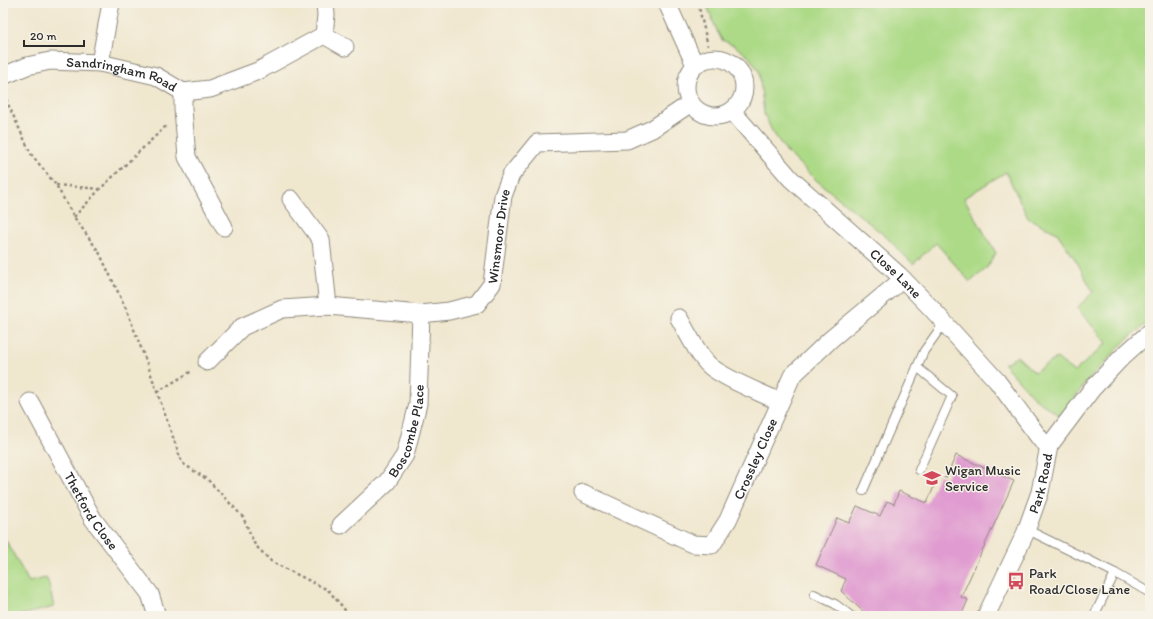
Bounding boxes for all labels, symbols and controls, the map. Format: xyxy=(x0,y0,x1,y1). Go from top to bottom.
scale bar xyxy=(24,22,84,48)
text: 20 m xyxy=(30,29,57,43)
street label: Sandringham Road xyxy=(66,54,180,96)
street label: Winsmoor Drive xyxy=(484,186,514,285)
street label: Close Lane xyxy=(866,245,925,302)
street label: Boscombe Place xyxy=(384,384,428,481)
street label: Crossley Close xyxy=(730,415,781,502)
street label: Park Road xyxy=(1025,452,1056,516)
place label: Wigan Music Service xyxy=(945,462,1021,495)
school or university icon: Wigan Music Service xyxy=(922,468,942,488)
street label: Thetford Close xyxy=(60,469,122,554)
place label: Park Road/Close Lane xyxy=(1029,565,1130,598)
bus stop icon: Park Road/Close Lane xyxy=(1006,571,1026,591)

